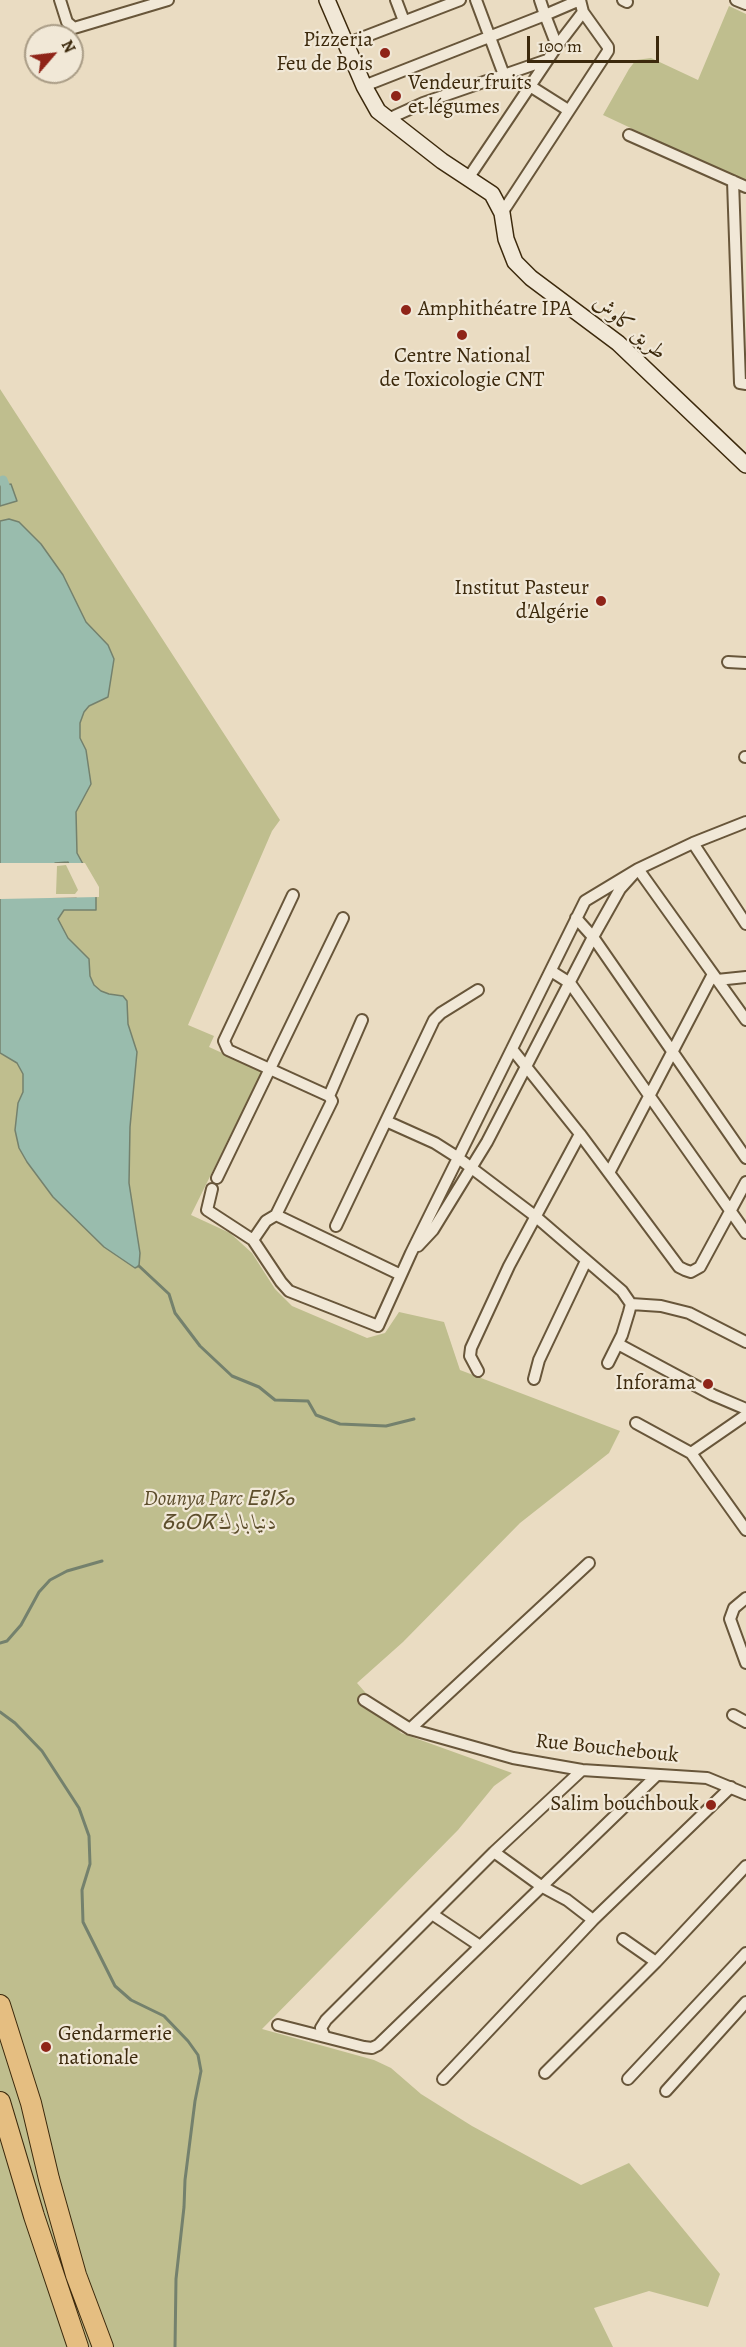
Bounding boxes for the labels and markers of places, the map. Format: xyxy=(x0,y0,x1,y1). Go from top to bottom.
place label: Pizzeria Feu de Bois xyxy=(276,28,373,78)
marker: Pizzeria Feu de Bois xyxy=(378,46,392,60)
place label: Vendeur fruits et légumes xyxy=(408,71,532,121)
marker: Vendeur fruits et légumes xyxy=(389,89,403,103)
place label: Amphithéatre IPA xyxy=(418,297,572,323)
marker: Amphithéatre IPA xyxy=(399,303,413,317)
marker: Centre National de Toxicologie CNT xyxy=(455,328,469,342)
place label: Centre National de Toxicologie CNT xyxy=(380,344,544,394)
place label: Institut Pasteur d'Algérie xyxy=(454,576,589,626)
marker: Institut Pasteur d'Algérie xyxy=(594,594,608,608)
place label: Inforama xyxy=(615,1371,696,1397)
marker: Inforama xyxy=(701,1377,715,1391)
place label: Salim bouchbouk xyxy=(550,1792,699,1818)
marker: Salim bouchbouk xyxy=(704,1798,718,1812)
place label: Gendarmerie nationale xyxy=(58,2022,172,2072)
marker: Gendarmerie nationale xyxy=(39,2040,53,2054)

